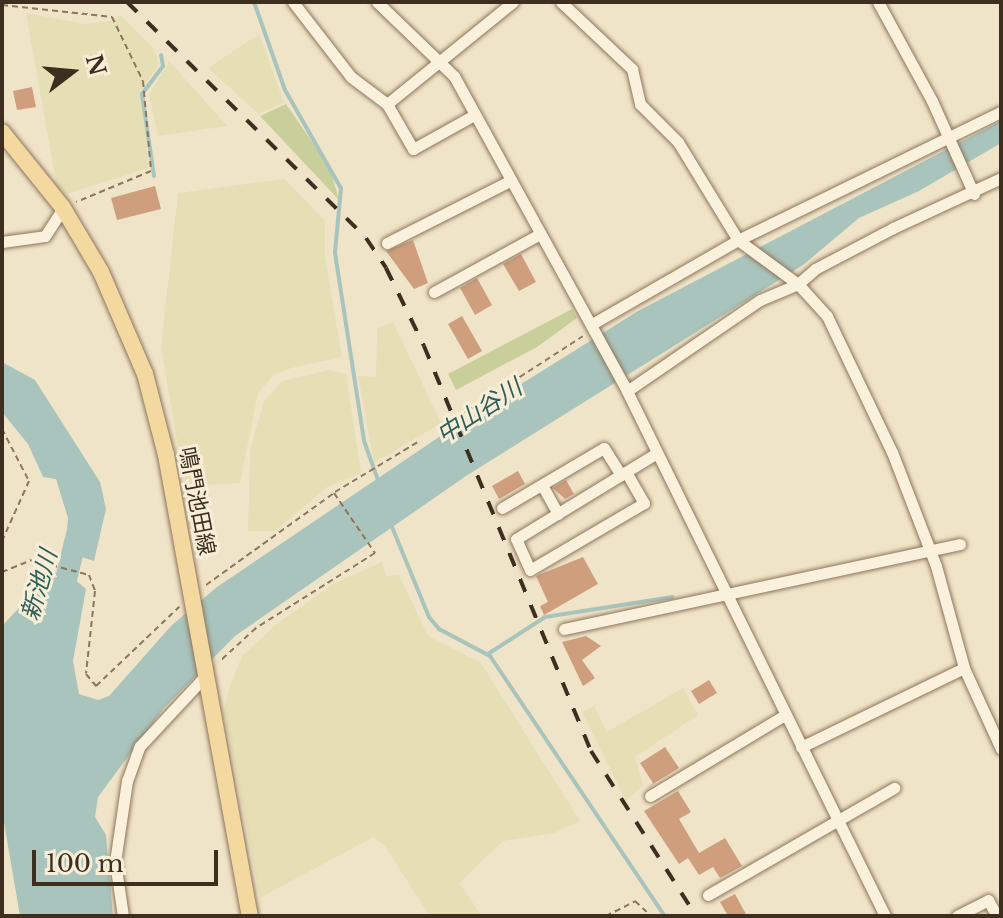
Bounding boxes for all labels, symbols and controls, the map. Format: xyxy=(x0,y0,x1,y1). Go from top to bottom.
north arrow xyxy=(32,32,112,112)
text: N xyxy=(80,52,111,79)
water label: 中山谷川 xyxy=(431,373,527,449)
street label: 鳴門池田線 xyxy=(174,444,220,558)
water label: 新池川 xyxy=(15,546,63,624)
scale bar xyxy=(36,834,222,884)
text: 100 m xyxy=(46,849,124,878)

